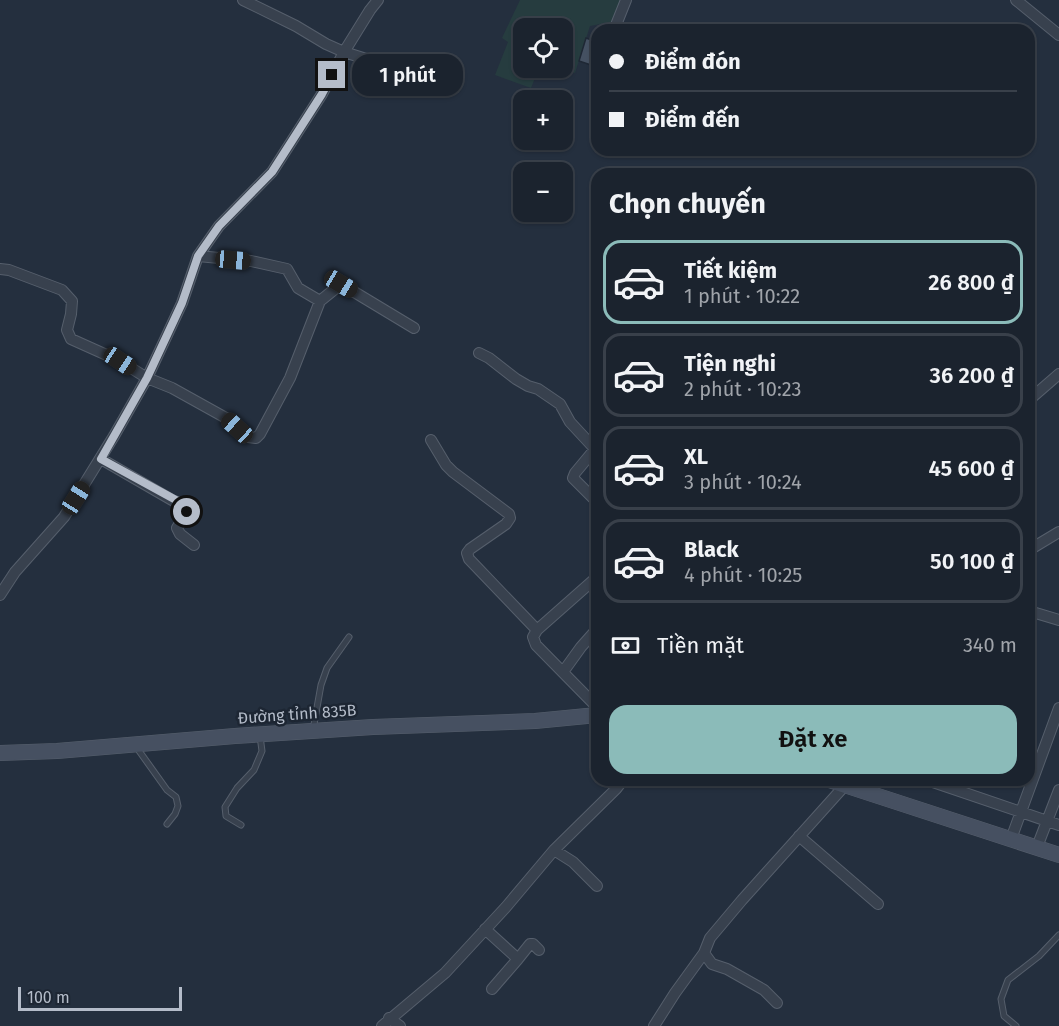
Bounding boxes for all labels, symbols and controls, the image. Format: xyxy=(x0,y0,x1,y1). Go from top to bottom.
map controls xyxy=(513,18,573,222)
button: locate xyxy=(513,18,573,78)
text: Điểm đón xyxy=(645,48,741,75)
callout: 1 phút xyxy=(353,54,464,96)
route end xyxy=(318,61,345,88)
text: 1 phút xyxy=(379,63,436,87)
button: + xyxy=(513,90,573,150)
text: Điểm đến xyxy=(645,106,740,133)
button: − xyxy=(513,162,573,222)
text: Chọn chuyến xyxy=(609,188,766,220)
car xyxy=(214,249,252,271)
icon: car xyxy=(612,255,666,309)
text: Tiết kiệm xyxy=(684,257,777,284)
car xyxy=(321,267,361,301)
text: 26 800 ₫ xyxy=(928,269,1014,296)
text: 1 phút · 10:22 xyxy=(684,284,800,308)
car xyxy=(100,344,140,378)
icon: car xyxy=(612,348,666,402)
text: Tiện nghi xyxy=(684,350,776,377)
text: 36 200 ₫ xyxy=(930,362,1014,389)
text: 2 phút · 10:23 xyxy=(684,377,801,401)
car xyxy=(218,409,256,447)
icon: car xyxy=(612,441,666,495)
text: XL xyxy=(684,443,708,470)
text: 45 600 ₫ xyxy=(929,455,1014,482)
text: 3 phút · 10:24 xyxy=(684,470,802,494)
car xyxy=(59,478,93,518)
route start xyxy=(173,498,200,525)
icon: car xyxy=(612,534,666,588)
text: Black xyxy=(684,536,739,563)
text: 50 100 ₫ xyxy=(930,548,1014,575)
text: 4 phút · 10:25 xyxy=(684,563,802,587)
icon: cash xyxy=(609,629,642,662)
text: Tiền mặt xyxy=(657,632,744,659)
text: 340 m xyxy=(963,633,1017,657)
street label: Đường tỉnh 835B xyxy=(237,700,357,728)
button: Đặt xe xyxy=(609,705,1017,774)
scale bar xyxy=(18,984,182,1012)
text: 100 m xyxy=(27,988,70,1007)

